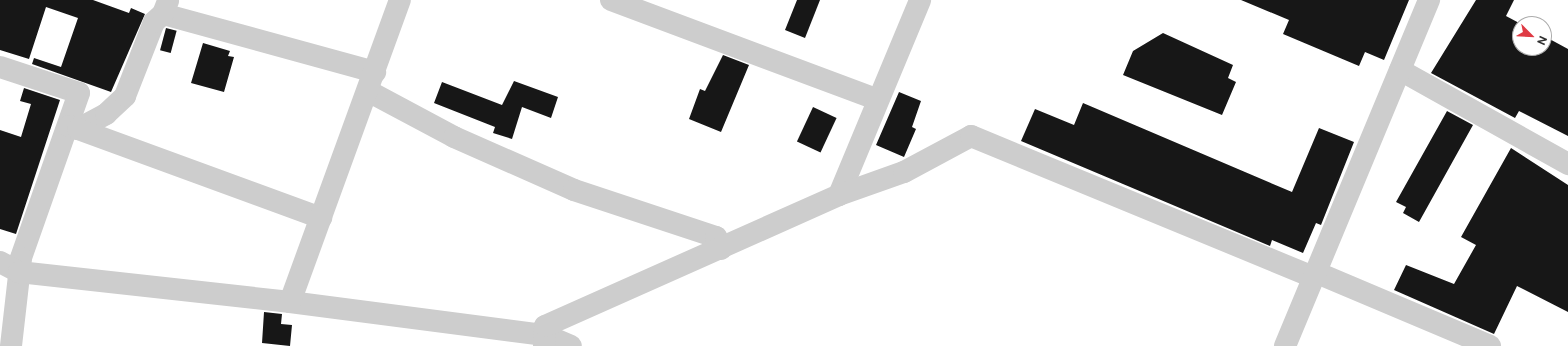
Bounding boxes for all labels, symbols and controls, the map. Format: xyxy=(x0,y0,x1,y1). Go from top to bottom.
north arrow xyxy=(1512,16,1552,56)
text: N xyxy=(1535,34,1549,47)

